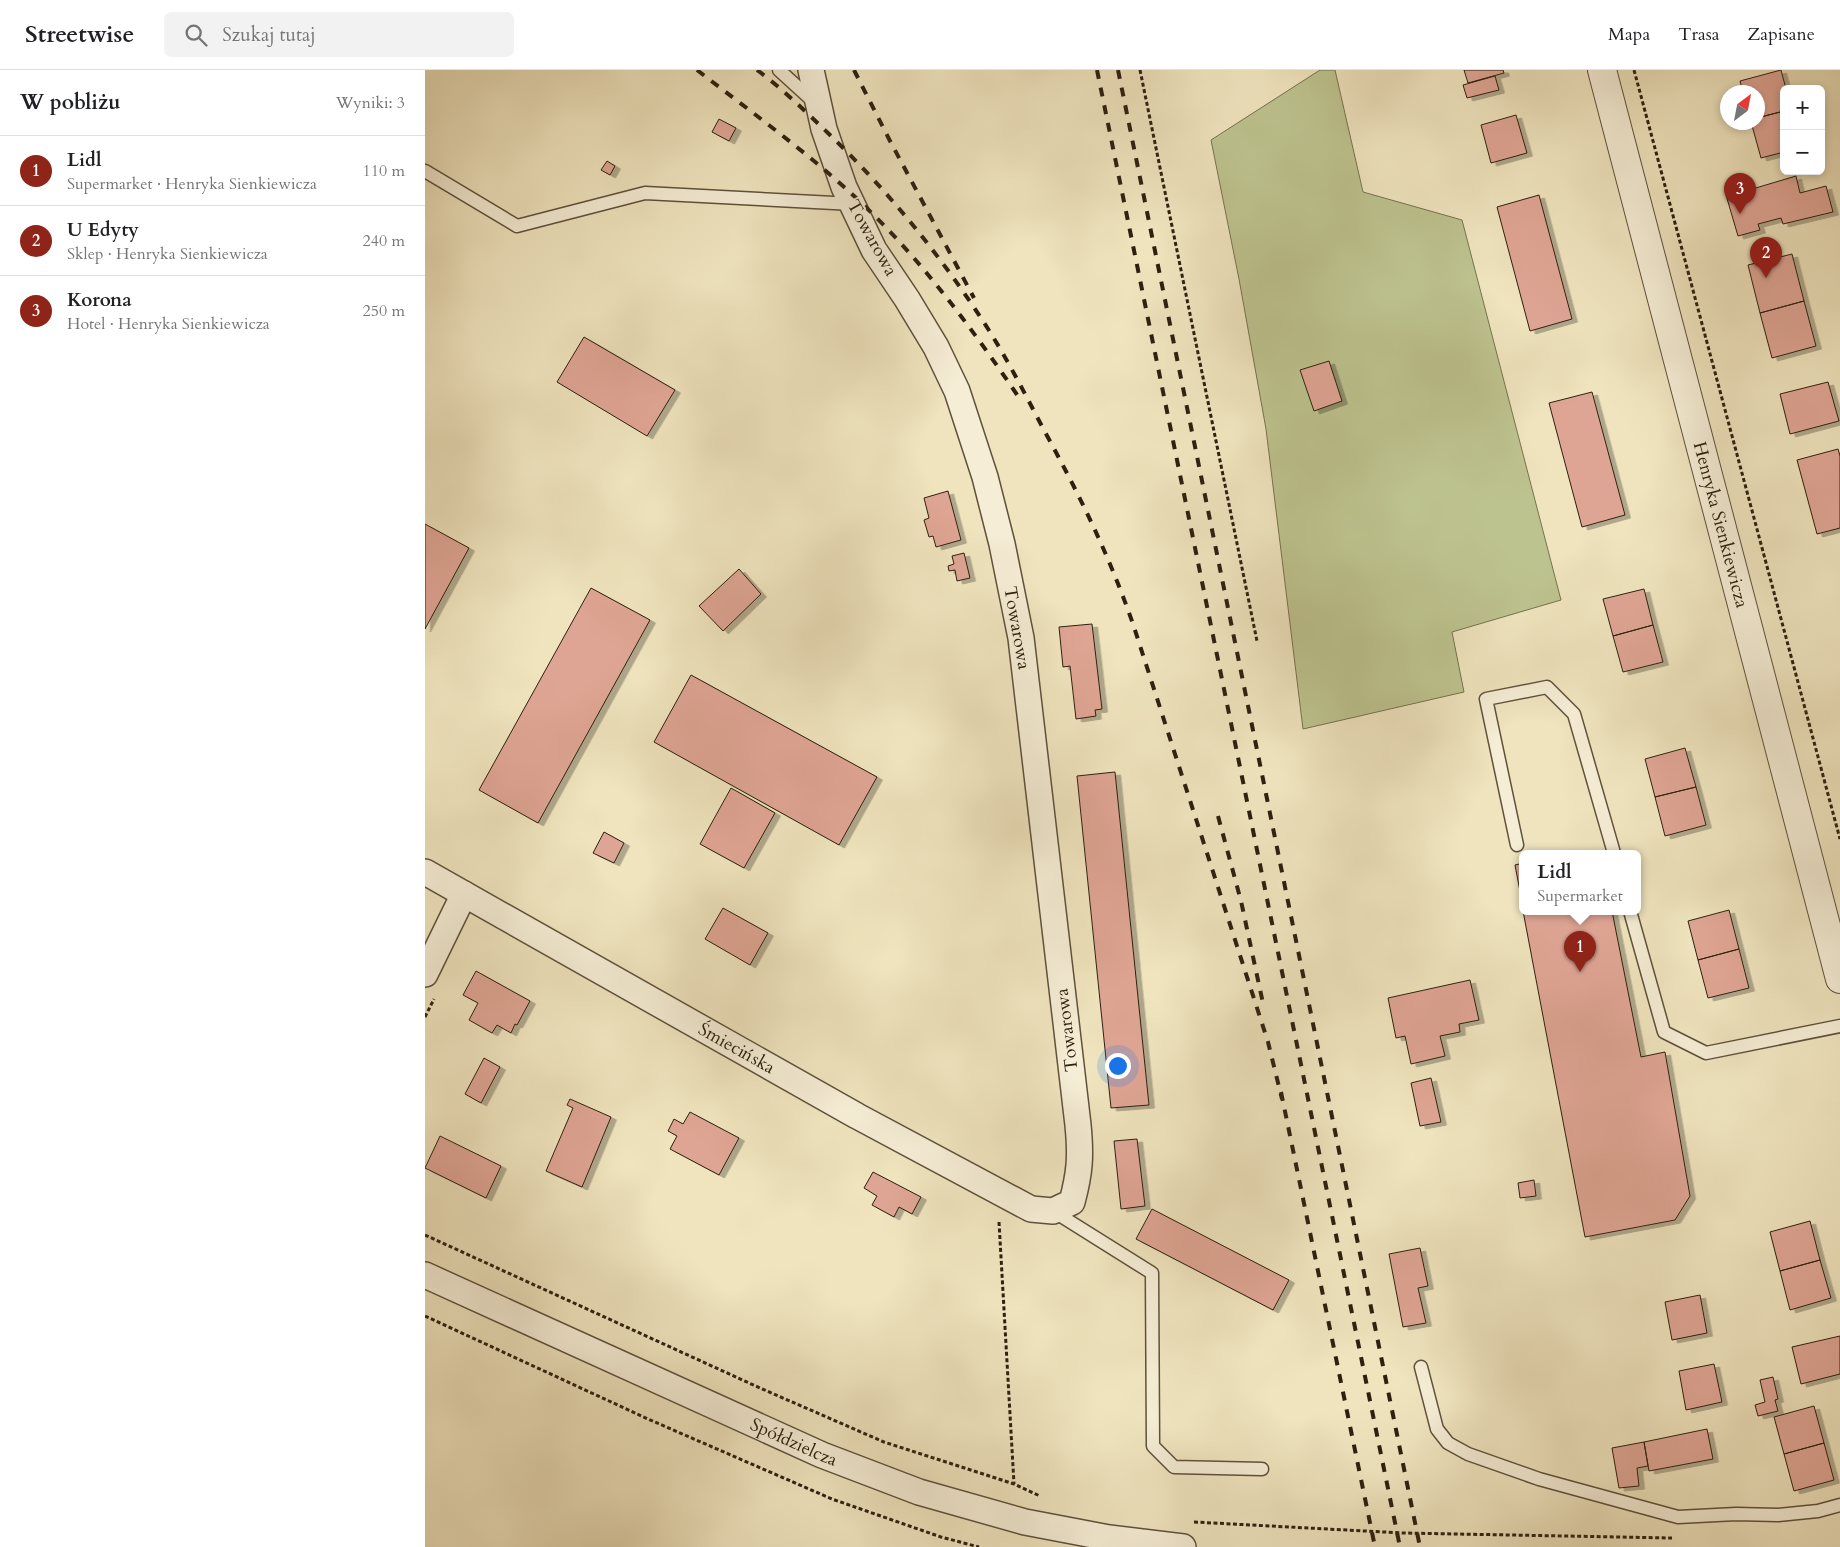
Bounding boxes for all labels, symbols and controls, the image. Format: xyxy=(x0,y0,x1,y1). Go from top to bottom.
search box xyxy=(164,12,514,57)
text: Streetwise xyxy=(25,18,134,51)
icon: search xyxy=(182,21,210,49)
text: Szukaj tutaj xyxy=(222,22,316,48)
text: Mapa xyxy=(1608,22,1650,47)
text: Trasa xyxy=(1678,22,1720,47)
text: Zapisane xyxy=(1748,22,1815,47)
north arrow xyxy=(1720,85,1765,130)
map controls xyxy=(1780,85,1825,175)
button: + xyxy=(1780,85,1825,130)
text: W pobliżu xyxy=(20,88,121,117)
text: Wyniki: 3 xyxy=(336,92,405,114)
button: − xyxy=(1780,130,1825,175)
text: Lidl xyxy=(67,147,101,173)
text: 1 xyxy=(32,160,40,182)
text: 110 m xyxy=(363,160,405,182)
text: Supermarket · Henryka Sienkiewicza xyxy=(67,173,317,195)
pin: 3 xyxy=(1724,173,1756,214)
street label: Towarowa xyxy=(841,195,903,281)
text: U Edyty xyxy=(67,217,139,243)
text: 2 xyxy=(32,230,40,252)
text: 240 m xyxy=(363,230,405,252)
pin: 2 xyxy=(1750,237,1782,278)
text: Sklep · Henryka Sienkiewicza xyxy=(67,243,268,265)
text: Korona xyxy=(67,287,132,313)
text: 3 xyxy=(32,300,40,322)
text: 250 m xyxy=(363,300,405,322)
text: Hotel · Henryka Sienkiewicza xyxy=(67,313,270,335)
street label: Henryka Sienkiewicza xyxy=(1687,439,1755,611)
street label: Towarowa xyxy=(997,585,1037,672)
popup xyxy=(1519,850,1641,915)
text: Lidl xyxy=(1537,859,1572,885)
text: Supermarket xyxy=(1537,885,1623,907)
pin: 1 xyxy=(1564,931,1596,972)
street label: Towarowa xyxy=(1049,987,1085,1073)
street label: Śmiecińska xyxy=(694,1016,780,1080)
your location xyxy=(1105,1053,1131,1079)
street label: Spółdzielcza xyxy=(746,1412,841,1472)

